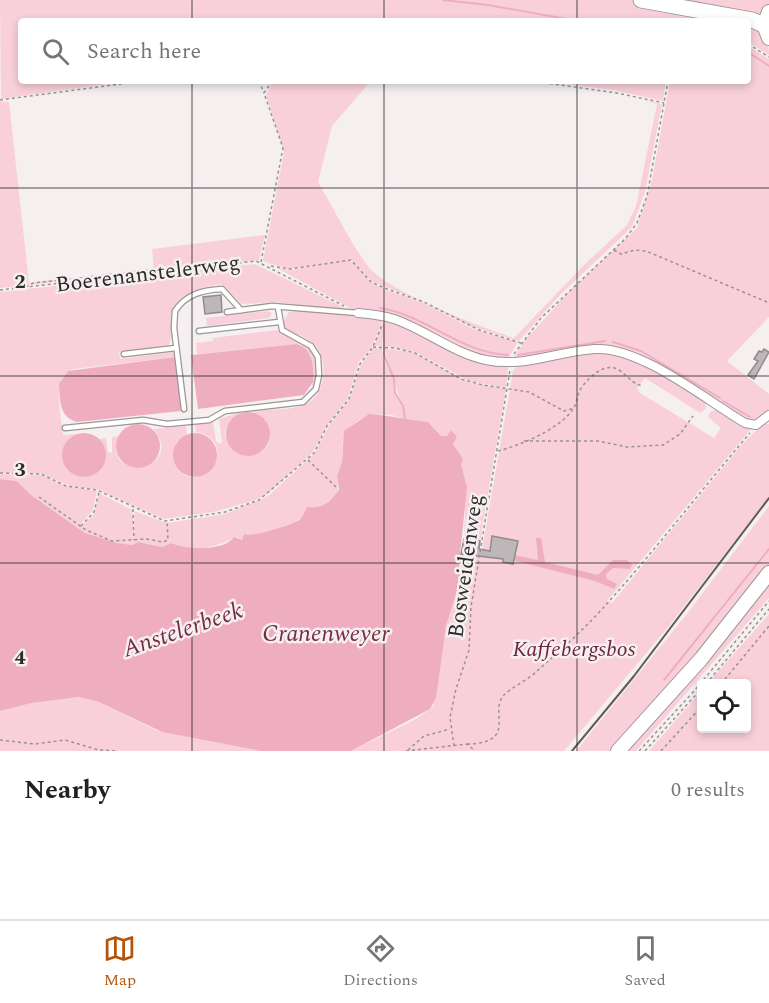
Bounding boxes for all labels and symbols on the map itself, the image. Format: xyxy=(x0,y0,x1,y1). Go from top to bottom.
street label: Boerenanstelerweg xyxy=(54,246,242,302)
text: 2 xyxy=(14,267,26,297)
text: 3 xyxy=(14,455,26,485)
street label: Bosweidenweg xyxy=(440,492,492,640)
water label: Anstelerbeek xyxy=(117,593,248,668)
water label: Cranenweyer xyxy=(262,616,390,652)
park label: Kaffebergsbos xyxy=(512,633,636,666)
text: 4 xyxy=(14,643,26,673)

